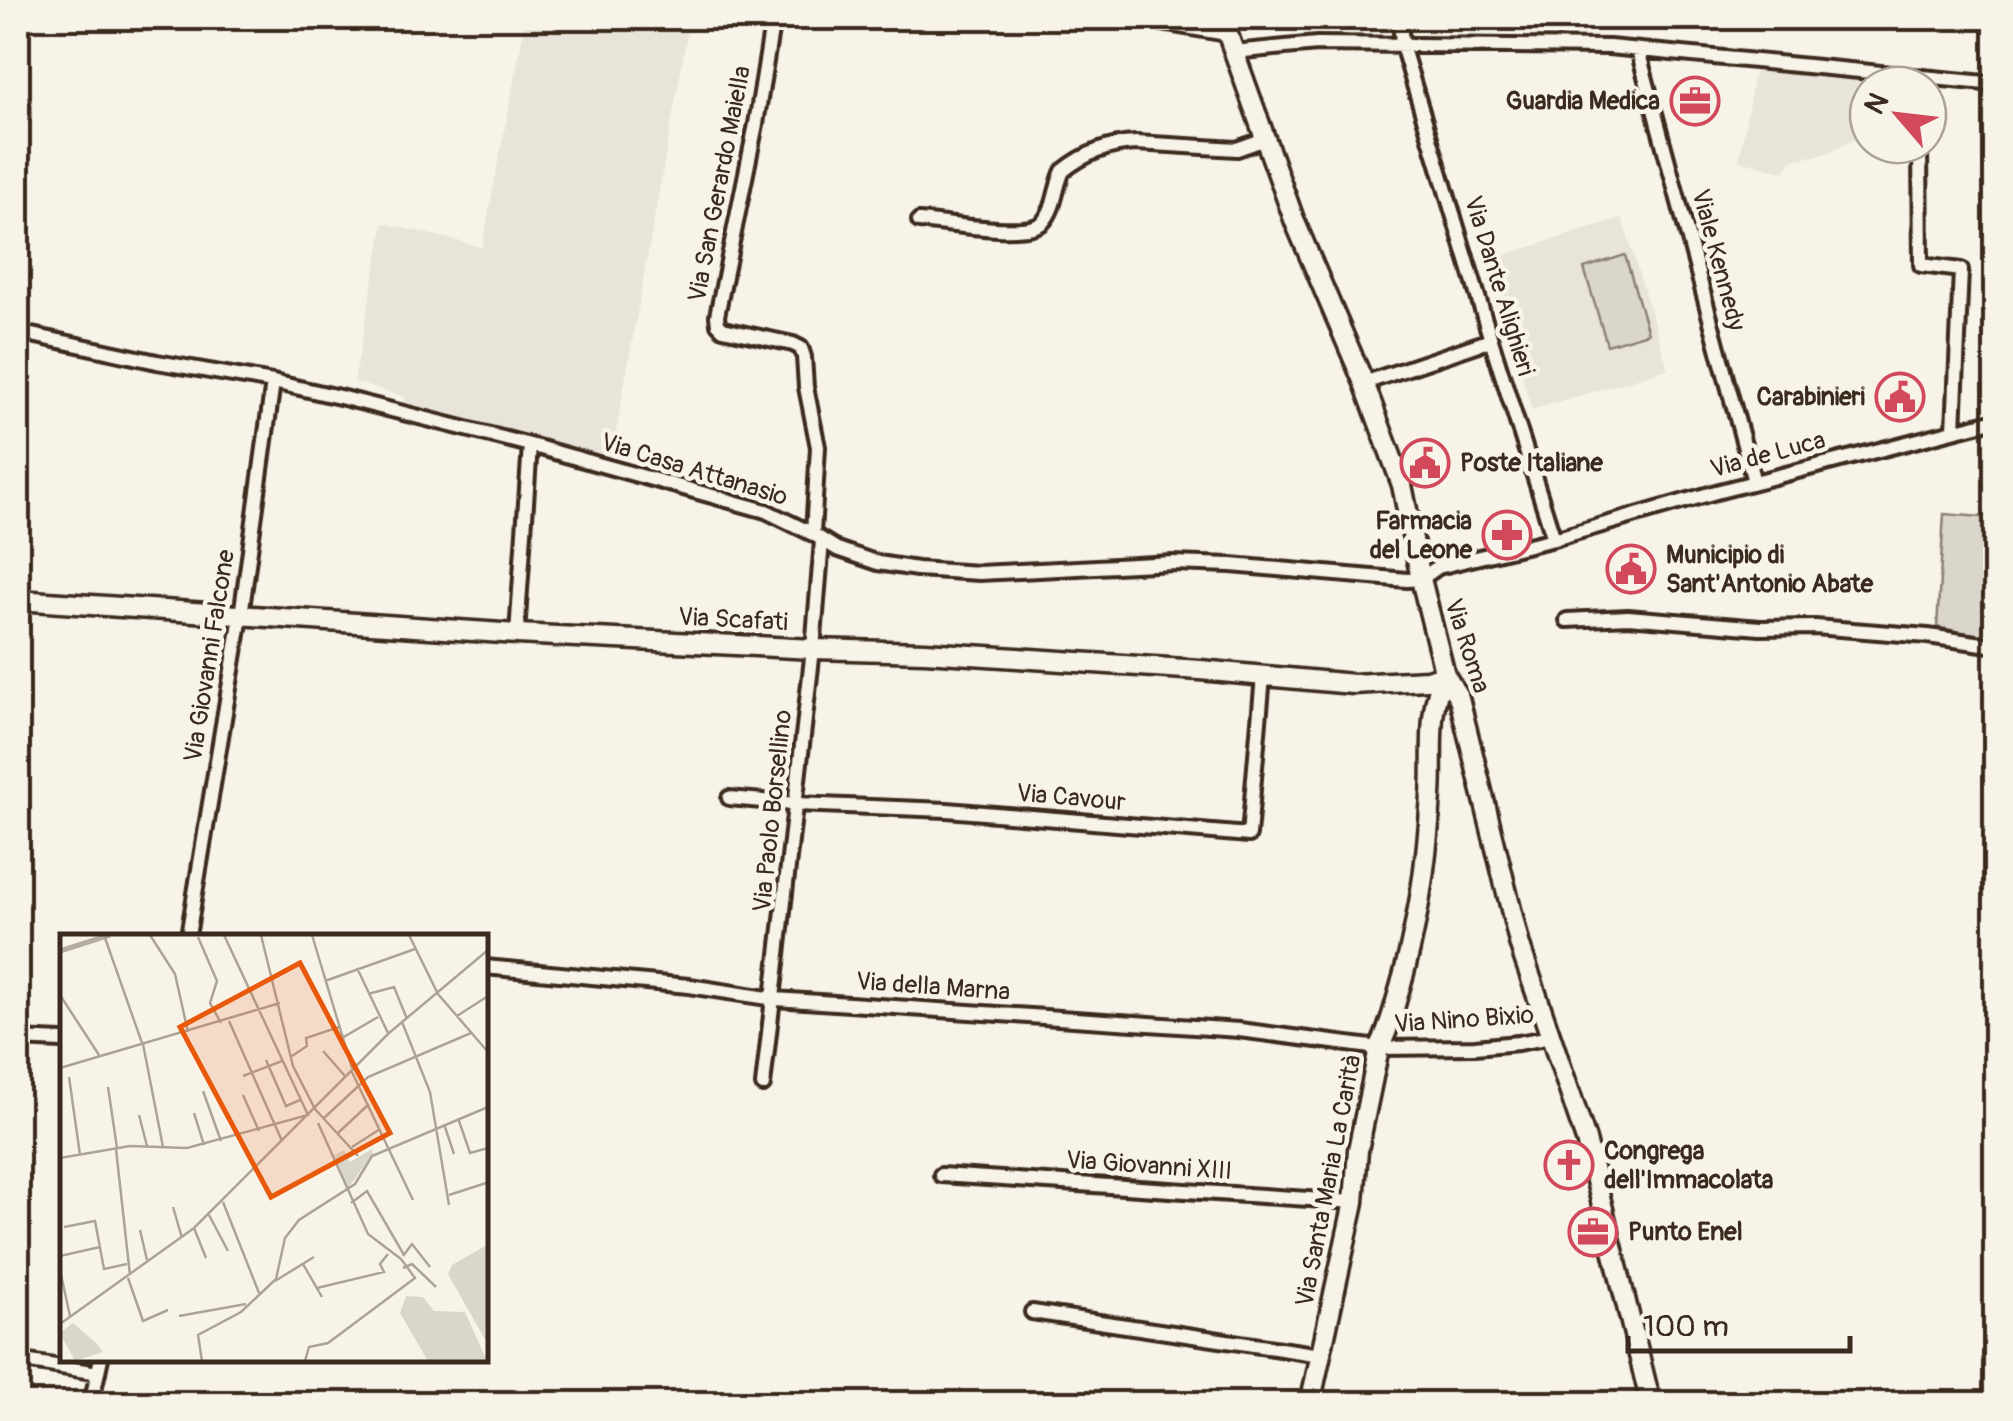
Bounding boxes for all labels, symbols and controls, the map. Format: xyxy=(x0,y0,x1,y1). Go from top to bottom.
street label: Via San Gerardo Maiella xyxy=(682,63,758,305)
north arrow xyxy=(1848,65,1948,165)
office icon: Guardia Medica xyxy=(1669,75,1721,127)
place label: Guardia Medica xyxy=(1506,86,1660,117)
text: N xyxy=(1857,87,1897,121)
street label: Viale Kennedy xyxy=(1684,186,1752,334)
street label: Via Dante Alighieri xyxy=(1457,192,1541,380)
public building icon: Carabinieri xyxy=(1874,371,1926,423)
place label: Carabinieri xyxy=(1757,382,1866,413)
street label: Via de Luca xyxy=(1707,425,1829,485)
street label: Via Casa Attanasio xyxy=(597,427,791,513)
public building icon: Poste Italiane xyxy=(1399,437,1451,489)
place label: Poste Italiane xyxy=(1460,448,1603,479)
place label: Farmacia del Leone xyxy=(1370,506,1473,566)
pharmacy icon: Farmacia del Leone xyxy=(1481,509,1533,561)
place label: Municipio di Sant'Antonio Abate xyxy=(1666,540,1874,600)
public building icon: Municipio di Sant'Antonio Abate xyxy=(1605,543,1657,595)
street label: Via Giovanni Falcone xyxy=(178,547,242,764)
street label: Via Roma xyxy=(1437,595,1497,697)
street label: Via Scafati xyxy=(677,602,789,638)
street label: Via Paolo Borsellino xyxy=(747,708,799,914)
street label: Via Cavour xyxy=(1015,778,1127,818)
inset map xyxy=(60,934,488,1361)
street label: Via della Marna xyxy=(855,966,1011,1008)
street label: Via Nino Bixio xyxy=(1393,1000,1535,1040)
street label: Via Santa Maria La Carità xyxy=(1289,1052,1369,1310)
place label: Congrega dell'Immacolata xyxy=(1604,1136,1774,1196)
church icon: Congrega dell'Immacolata xyxy=(1543,1139,1595,1191)
street label: Via Giovanni XIII xyxy=(1065,1145,1233,1187)
office icon: Punto Enel xyxy=(1567,1206,1619,1258)
place label: Punto Enel xyxy=(1628,1217,1743,1248)
scale bar xyxy=(1628,1291,1850,1353)
text: 100 m xyxy=(1643,1308,1729,1345)

